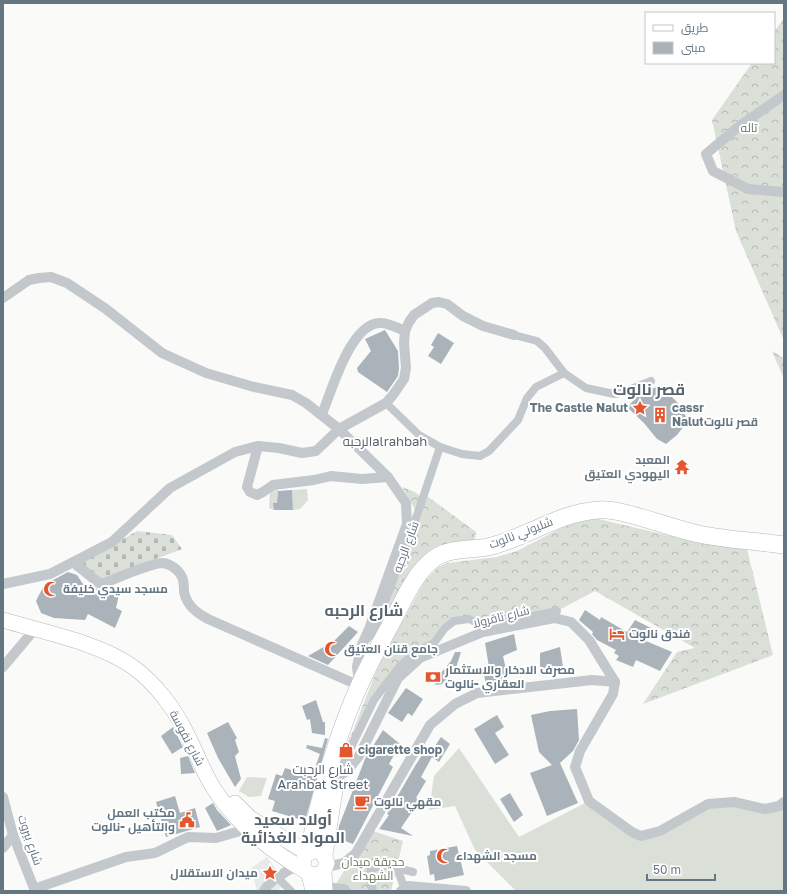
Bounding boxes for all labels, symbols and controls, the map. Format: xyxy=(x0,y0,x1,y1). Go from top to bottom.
legend xyxy=(645,12,775,64)
text: طريق xyxy=(681,20,709,35)
text: مبنى xyxy=(681,40,706,55)
park label: تاله xyxy=(741,120,758,135)
district label: قصر نالوت xyxy=(613,379,685,399)
place icon: The Castle Nalut xyxy=(631,399,649,417)
place label: The Castle Nalut xyxy=(530,400,628,415)
place label: cassr Nalutقصر نالوت xyxy=(672,400,758,430)
building icon: cassr Nalutقصر نالوت xyxy=(651,406,669,424)
district label: الرحبهalrahbah xyxy=(343,433,427,449)
place label: المعبد اليهودي العتيق xyxy=(584,452,670,484)
temple icon: المعبد اليهودي العتيق xyxy=(673,458,691,476)
street label: شليوني نالوت xyxy=(487,513,556,554)
street label: شارع الرحبه xyxy=(389,519,423,575)
mosque icon: مسجد سيدي خليفة xyxy=(42,580,60,598)
place label: مسجد سيدي خليفة xyxy=(63,581,168,599)
district label: شارع الرحبه xyxy=(325,600,403,621)
street label: شارع تاقرولا xyxy=(471,602,531,632)
hotel icon: فندق نالوت xyxy=(608,625,626,643)
place label: فندق نالوت xyxy=(629,626,690,642)
mosque icon: جامع قنان العتيق xyxy=(323,640,341,658)
place label: جامع قنان العتيق xyxy=(344,641,438,658)
place label: مصرف الادخار والاستثمار العقاري -نالوت xyxy=(444,662,575,694)
bank icon: مصرف الادخار والاستثمار العقاري -نالوت xyxy=(424,668,442,686)
street label: شارع نفوسة xyxy=(166,707,208,769)
shop icon: cigarette shop xyxy=(337,741,355,759)
place label: cigarette shop xyxy=(358,742,443,757)
district label: شارع الرحبت Arahbat Street xyxy=(277,761,369,792)
cafe icon: مقهي نالوت xyxy=(353,793,371,811)
place label: مقهي نالوت xyxy=(374,794,441,812)
place label: مكتب العمل والتأهيل -نالوت xyxy=(91,805,175,835)
district label: أولاد سعيد المواد الغذائية xyxy=(241,809,345,847)
public building icon: مكتب العمل والتأهيل -نالوت xyxy=(178,811,196,829)
street label: شارع بيروت xyxy=(14,813,46,868)
mosque icon: مسجد الشهداء xyxy=(435,847,453,865)
place label: مسجد الشهداء xyxy=(456,848,537,864)
park label: حديقة ميدان الشهداء xyxy=(342,854,404,883)
scale bar xyxy=(647,856,715,882)
text: 50 m xyxy=(653,862,681,877)
place icon: ميدان الاستقلال xyxy=(261,864,279,882)
place label: ميدان الاستقلال xyxy=(170,865,258,881)

